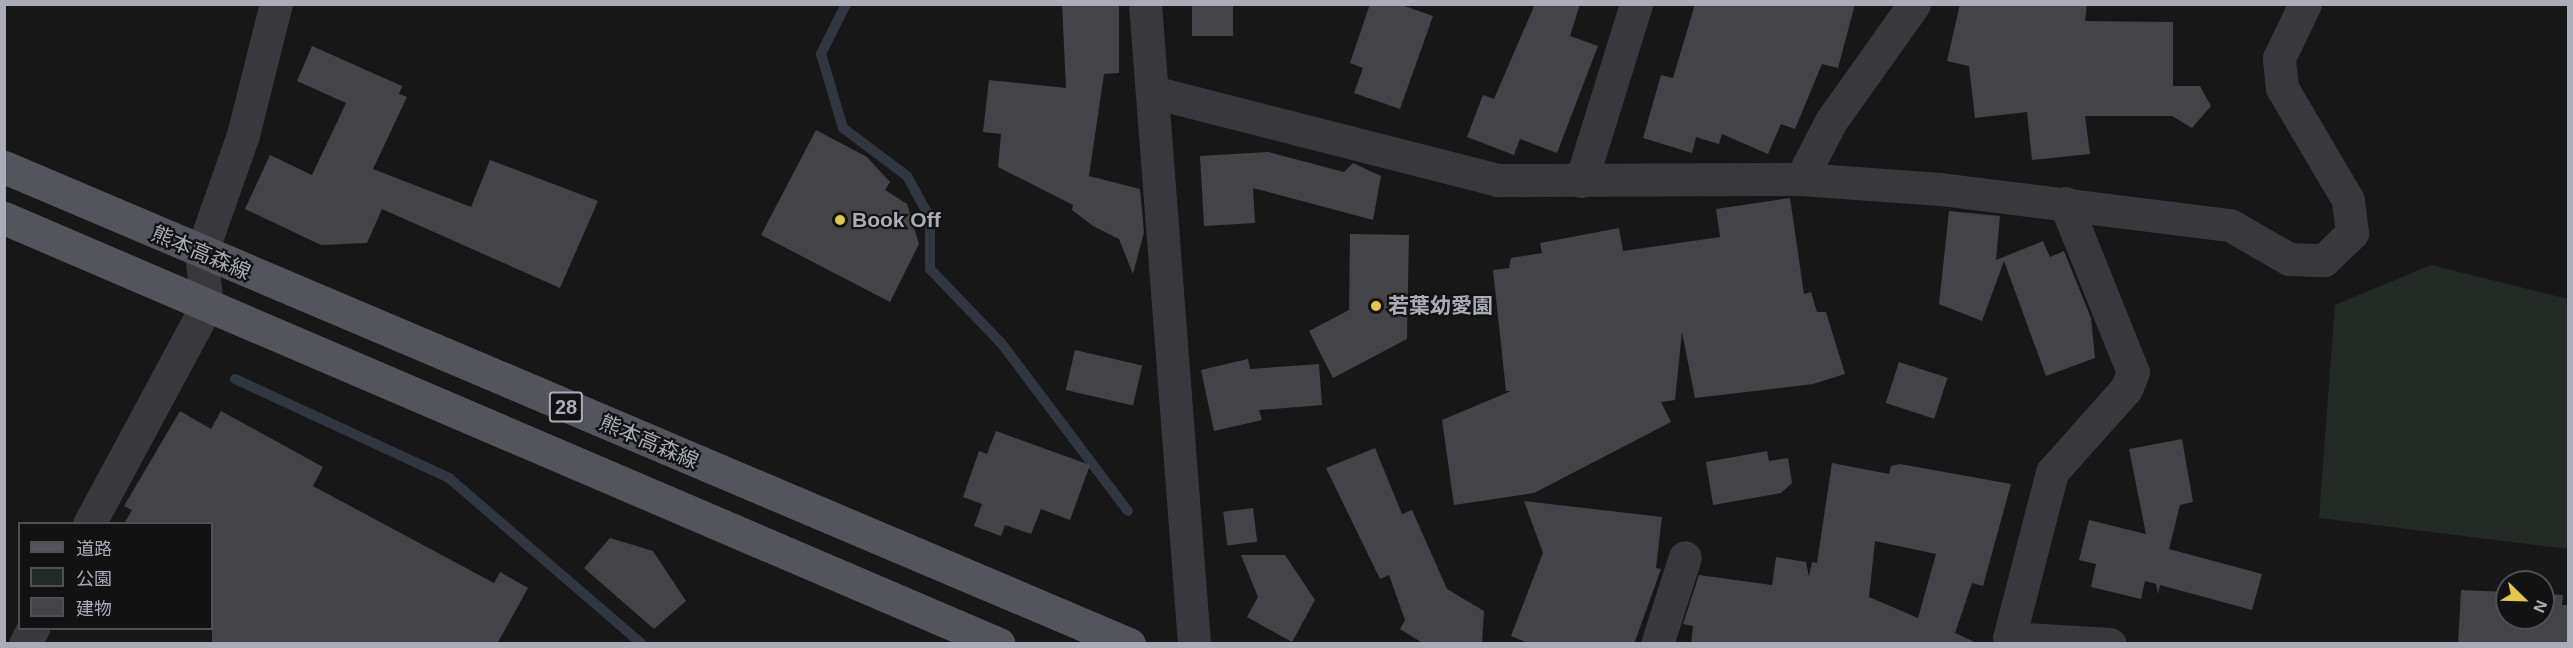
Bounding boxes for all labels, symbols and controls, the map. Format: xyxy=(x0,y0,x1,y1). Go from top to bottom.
place label: Book Off xyxy=(852,207,941,233)
marker: Book Off xyxy=(833,213,847,227)
street label: 熊本高森線 xyxy=(148,221,254,285)
place label: 若葉幼愛園 xyxy=(1388,293,1493,319)
marker: 若葉幼愛園 xyxy=(1369,299,1383,313)
road number: 28 xyxy=(548,390,584,424)
street label: 熊本高森線 xyxy=(596,410,702,474)
legend xyxy=(18,522,213,630)
text: 道路 xyxy=(76,539,112,559)
text: 公園 xyxy=(76,569,112,589)
north arrow xyxy=(2495,570,2555,630)
text: N xyxy=(2530,598,2550,615)
text: 建物 xyxy=(76,599,112,619)

